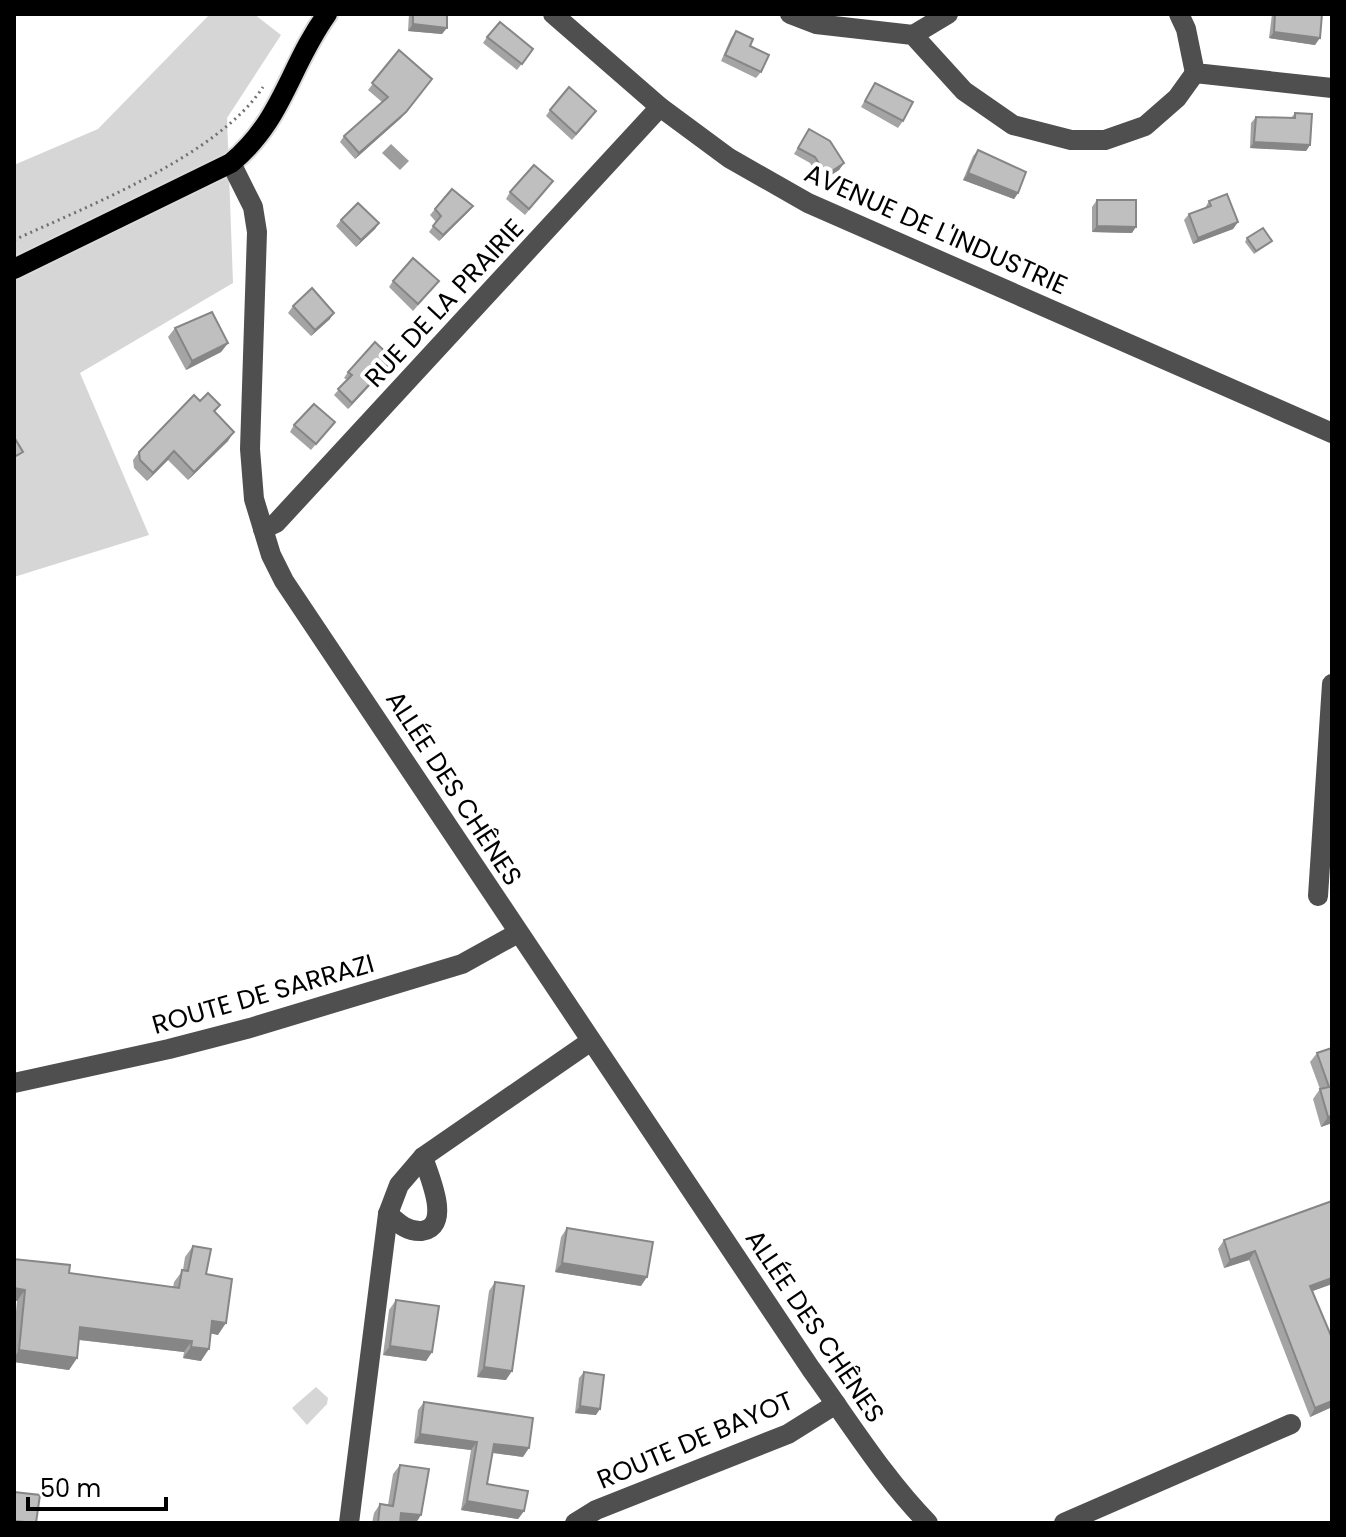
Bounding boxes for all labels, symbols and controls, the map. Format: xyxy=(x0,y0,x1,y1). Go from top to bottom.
street label: AVENUE DE L'INDUSTRIE xyxy=(799,155,1073,303)
street label: RUE DE LA PRAIRIE xyxy=(356,211,532,395)
street label: ALLÉE DES CHÊNES xyxy=(377,684,531,892)
street label: ROUTE DE SARRAZI xyxy=(148,945,378,1043)
street label: ALLÉE DES CHÊNES xyxy=(737,1222,893,1430)
street label: ROUTE DE BAYOT xyxy=(591,1382,799,1498)
scale bar xyxy=(28,1461,166,1511)
text: 50 m xyxy=(40,1472,101,1505)

